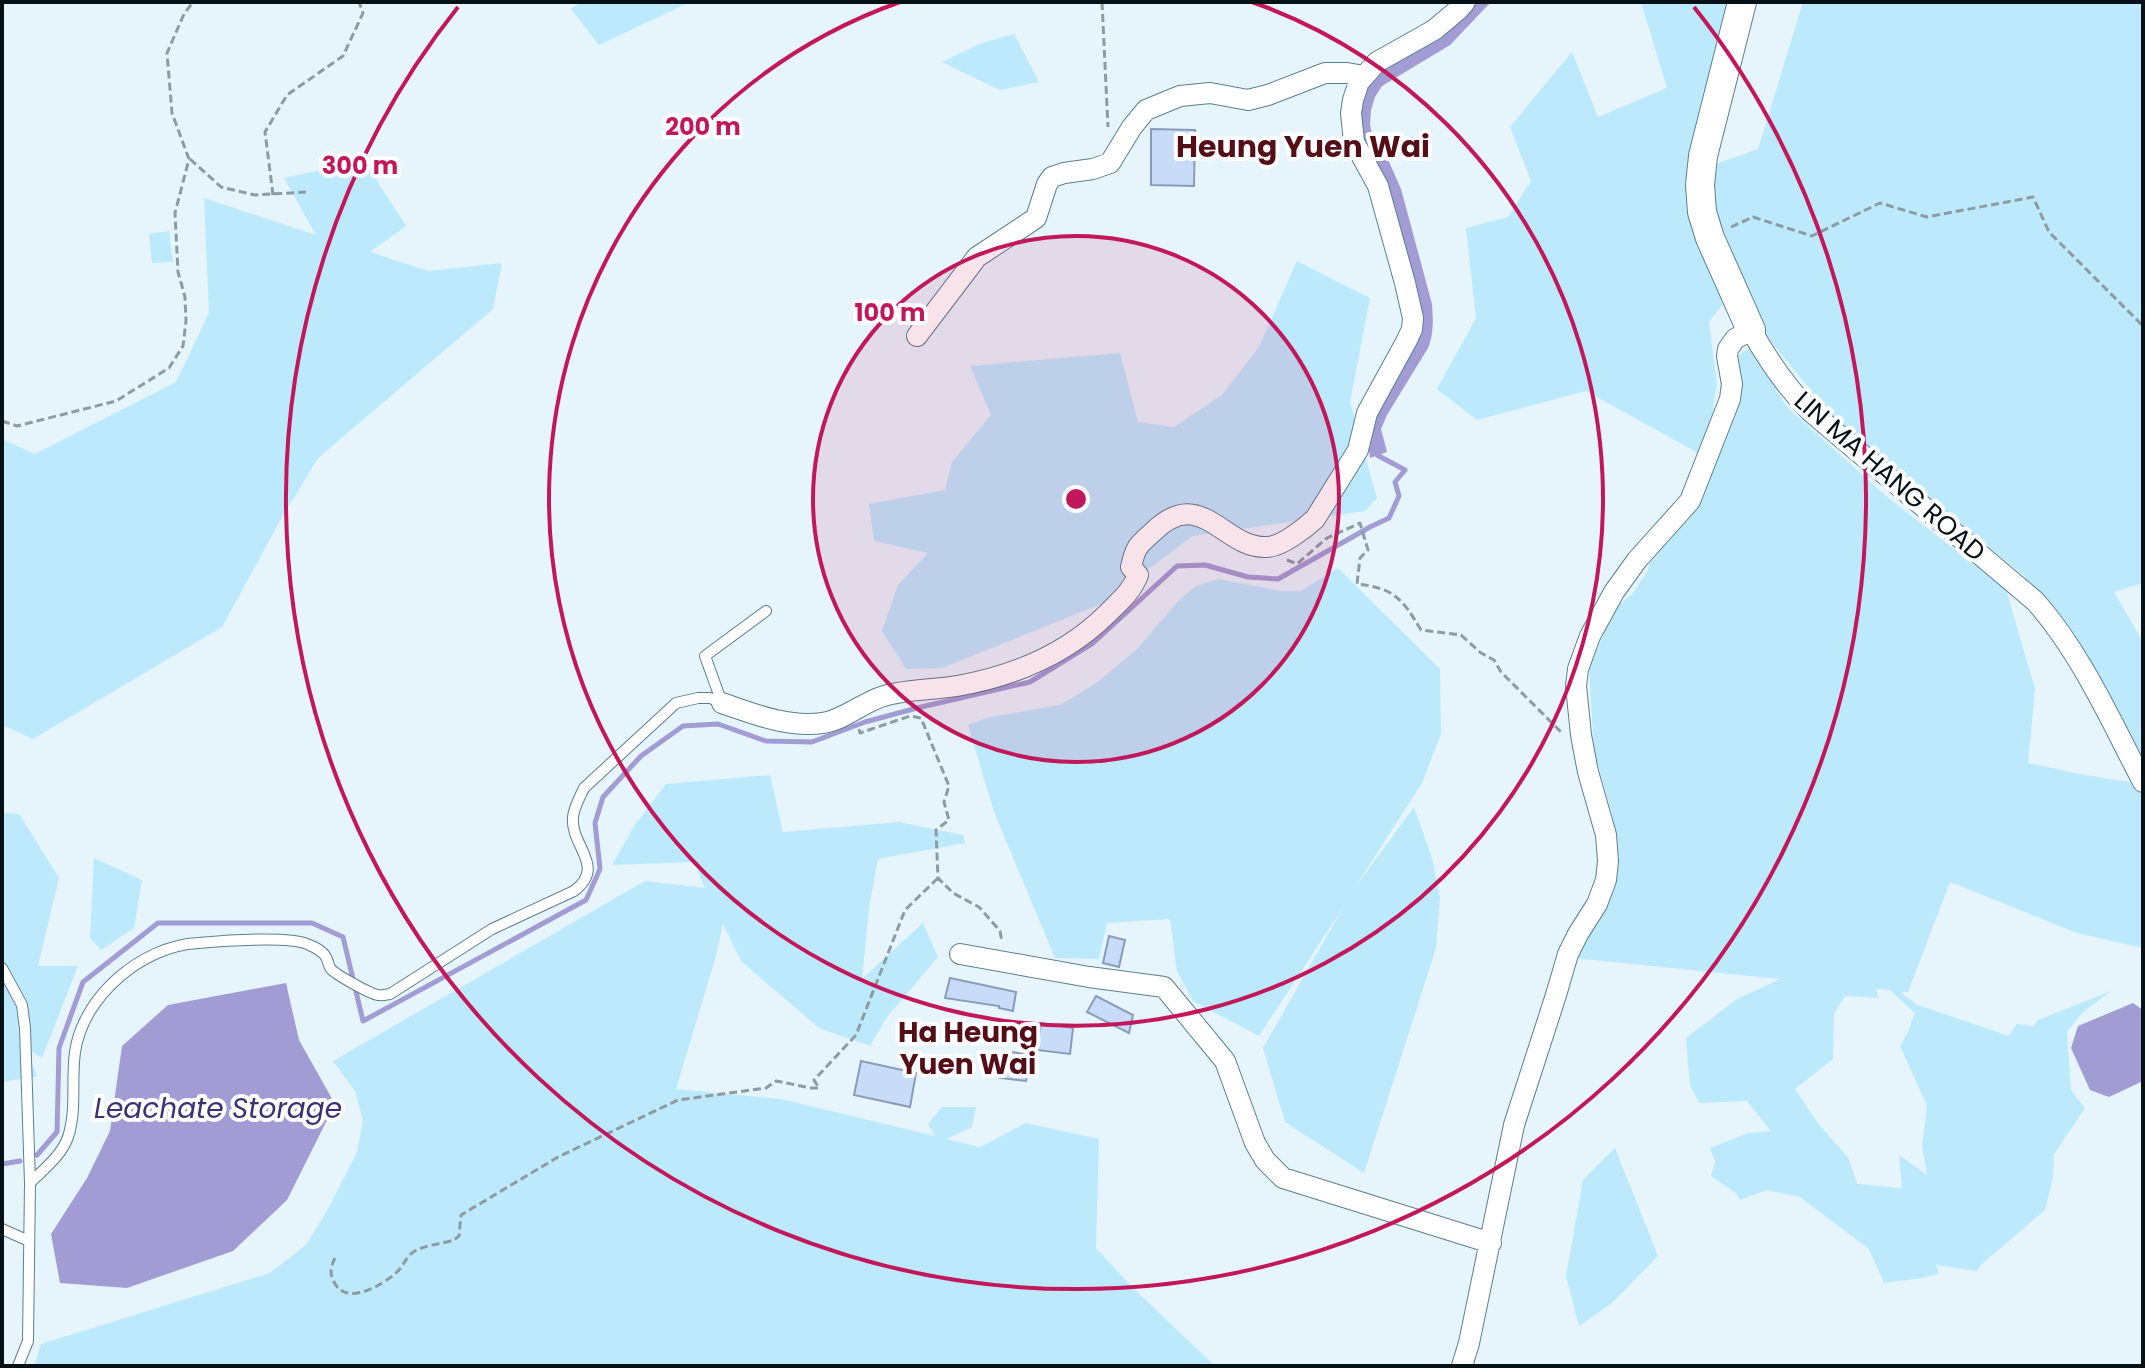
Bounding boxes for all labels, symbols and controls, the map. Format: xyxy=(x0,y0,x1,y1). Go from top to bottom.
text: 200 m xyxy=(665,110,741,143)
district label: Heung Yuen Wai xyxy=(1176,125,1430,168)
text: 300 m xyxy=(322,149,398,182)
text: 100 m xyxy=(855,296,925,329)
street label: LIN MA HANG ROAD xyxy=(1787,383,1993,569)
centre of rings xyxy=(1062,485,1090,513)
district label: Ha Heung Yuen Wai xyxy=(898,1013,1038,1084)
water label: Leachate Storage xyxy=(94,1089,342,1128)

